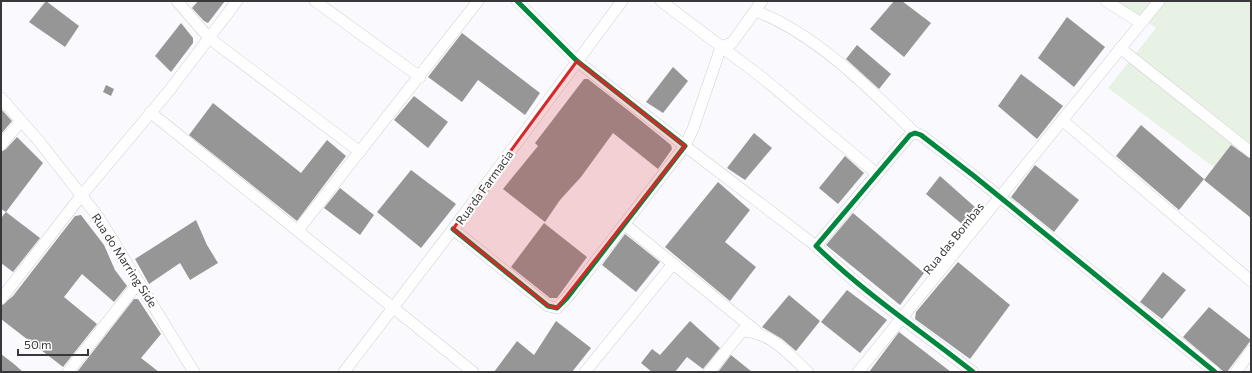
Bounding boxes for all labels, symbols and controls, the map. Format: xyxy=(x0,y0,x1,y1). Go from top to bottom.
street label: Rua da Farmacia xyxy=(452,147,516,227)
street label: Rua das Bombas xyxy=(920,199,986,277)
street label: Rua do Marring Side xyxy=(89,210,161,310)
scale bar xyxy=(18,331,88,357)
text: 50 m xyxy=(24,337,52,351)

